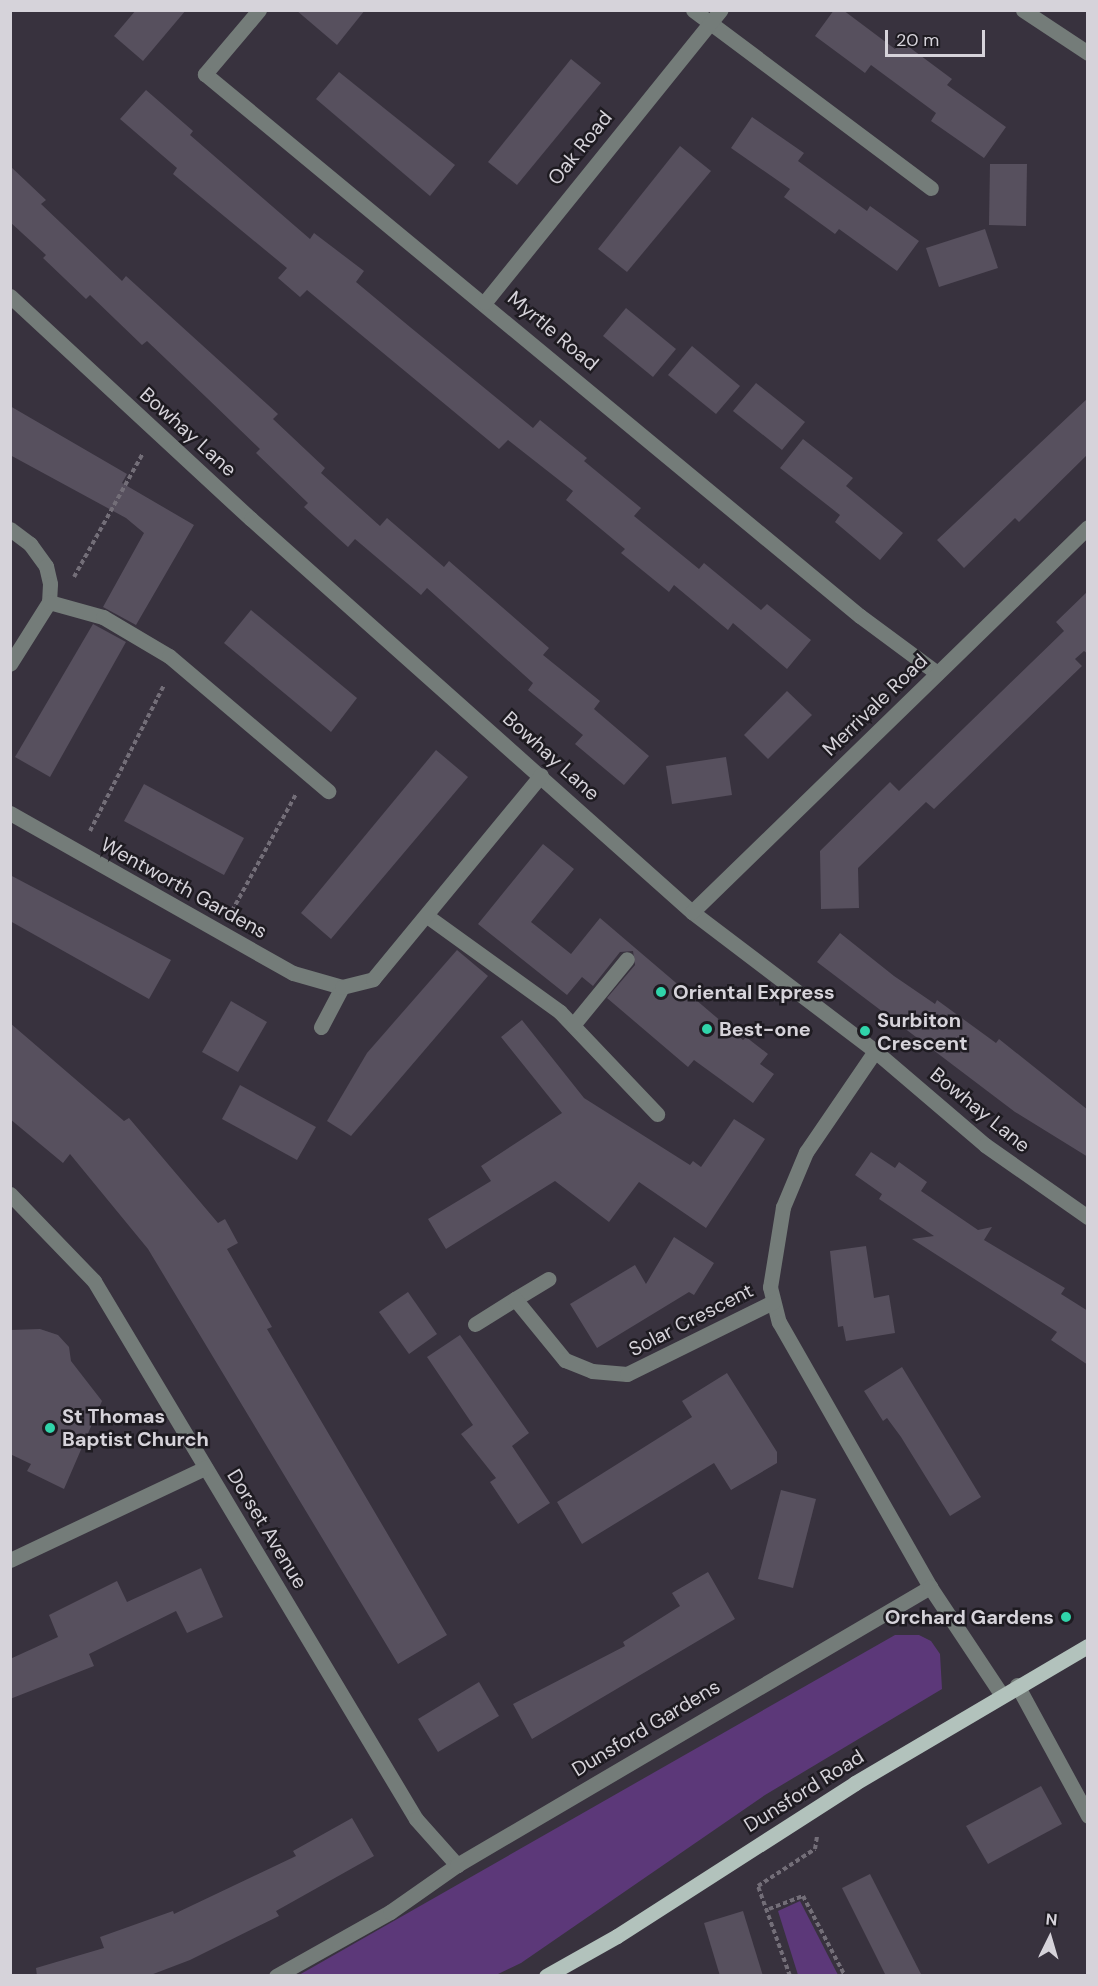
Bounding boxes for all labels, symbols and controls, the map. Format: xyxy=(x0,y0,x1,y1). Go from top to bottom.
scale bar xyxy=(888,18,988,56)
text: 20 m xyxy=(896,28,939,52)
street label: Oak Road xyxy=(543,106,617,190)
street label: Myrtle Road xyxy=(503,286,603,376)
street label: Bowhay Lane xyxy=(135,382,241,482)
street label: Merrivale Road xyxy=(818,649,932,761)
street label: Bowhay Lane xyxy=(498,706,604,806)
street label: Wentworth Gardens xyxy=(97,832,271,944)
place label: Oriental Express xyxy=(673,980,835,1004)
marker: Oriental Express xyxy=(654,985,668,999)
place label: Surbiton Crescent xyxy=(877,1008,968,1055)
place label: Best-one xyxy=(719,1017,811,1041)
marker: Best-one xyxy=(700,1022,714,1036)
marker: Surbiton Crescent xyxy=(858,1024,872,1038)
street label: Bowhay Lane xyxy=(925,1062,1035,1158)
street label: Solar Crescent xyxy=(625,1278,757,1362)
place label: St Thomas Baptist Church xyxy=(62,1404,209,1451)
marker: St Thomas Baptist Church xyxy=(43,1421,57,1435)
street label: Dorset Avenue xyxy=(222,1465,312,1593)
place label: Orchard Gardens xyxy=(885,1605,1054,1629)
marker: Orchard Gardens xyxy=(1059,1610,1073,1624)
street label: Dunsford Gardens xyxy=(568,1674,724,1782)
street label: Dunsford Road xyxy=(740,1745,868,1837)
north arrow xyxy=(1020,1908,1080,1968)
text: N xyxy=(1045,1909,1058,1931)

